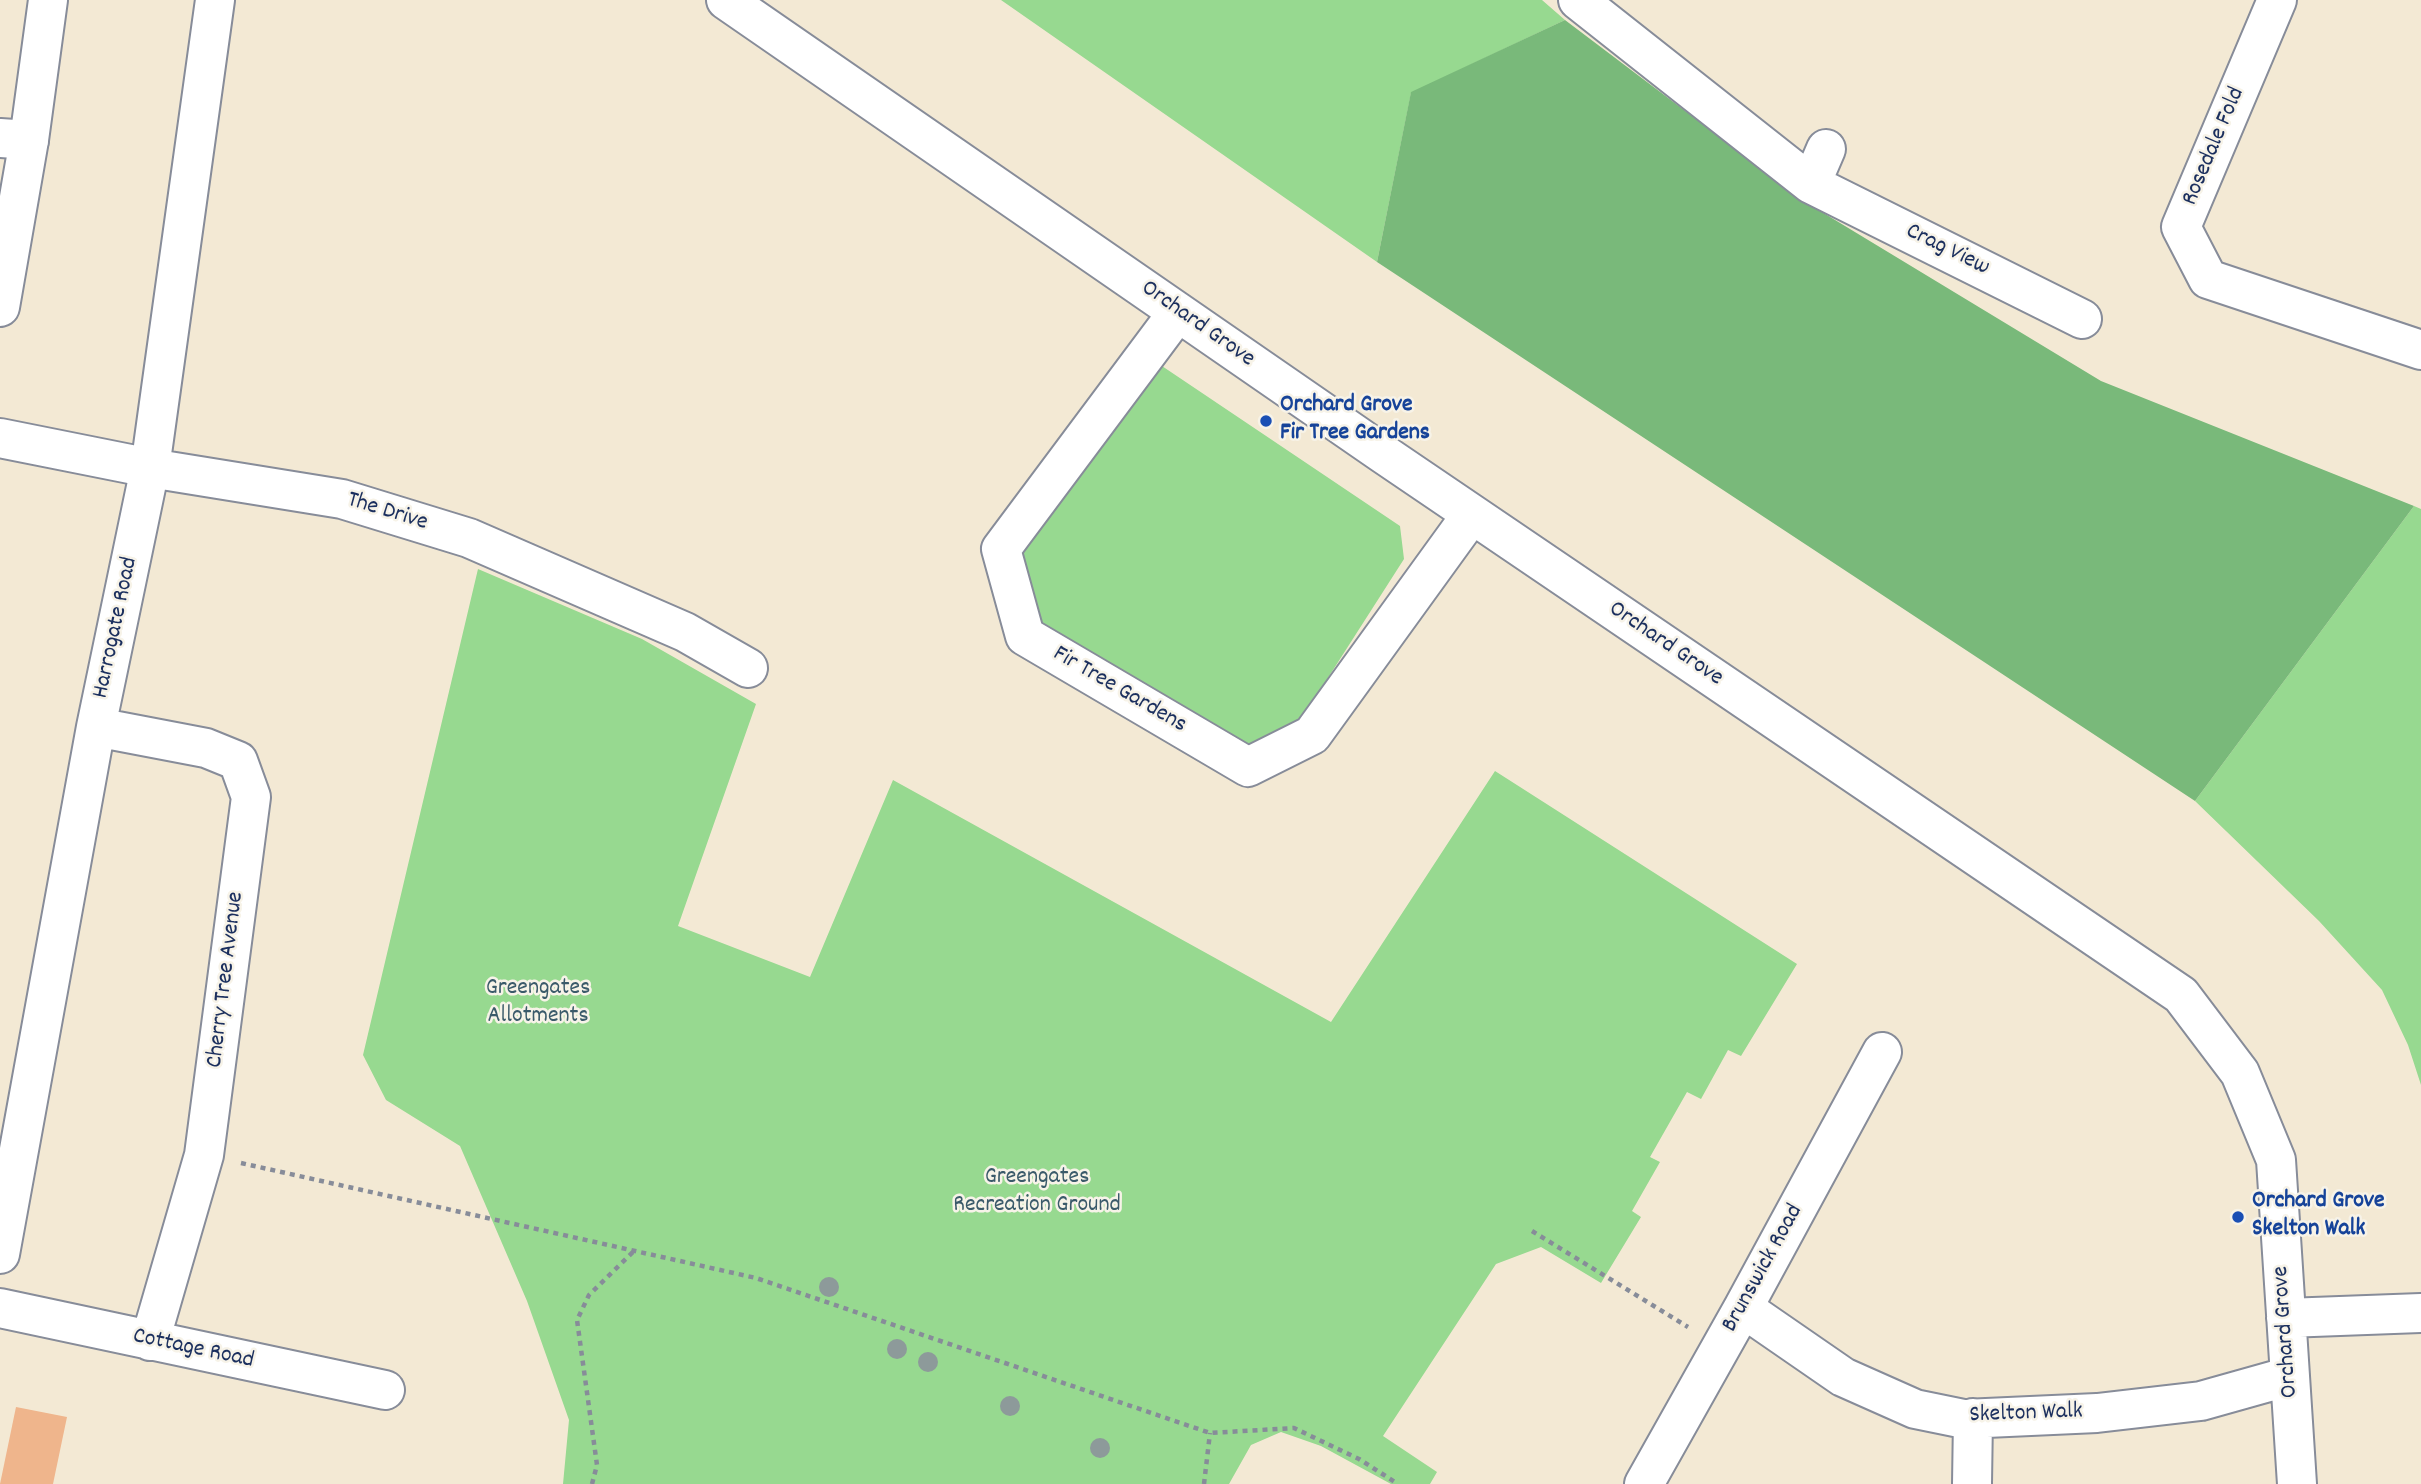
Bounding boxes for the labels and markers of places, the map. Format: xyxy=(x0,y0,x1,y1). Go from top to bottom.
place label: Orchard Grove Fir Tree Gardens xyxy=(1280,393,1430,449)
marker: Orchard Grove Fir Tree Gardens xyxy=(1258,413,1274,429)
place label: Orchard Grove Skelton Walk xyxy=(2252,1189,2385,1245)
marker: Orchard Grove Skelton Walk xyxy=(2230,1209,2246,1225)

